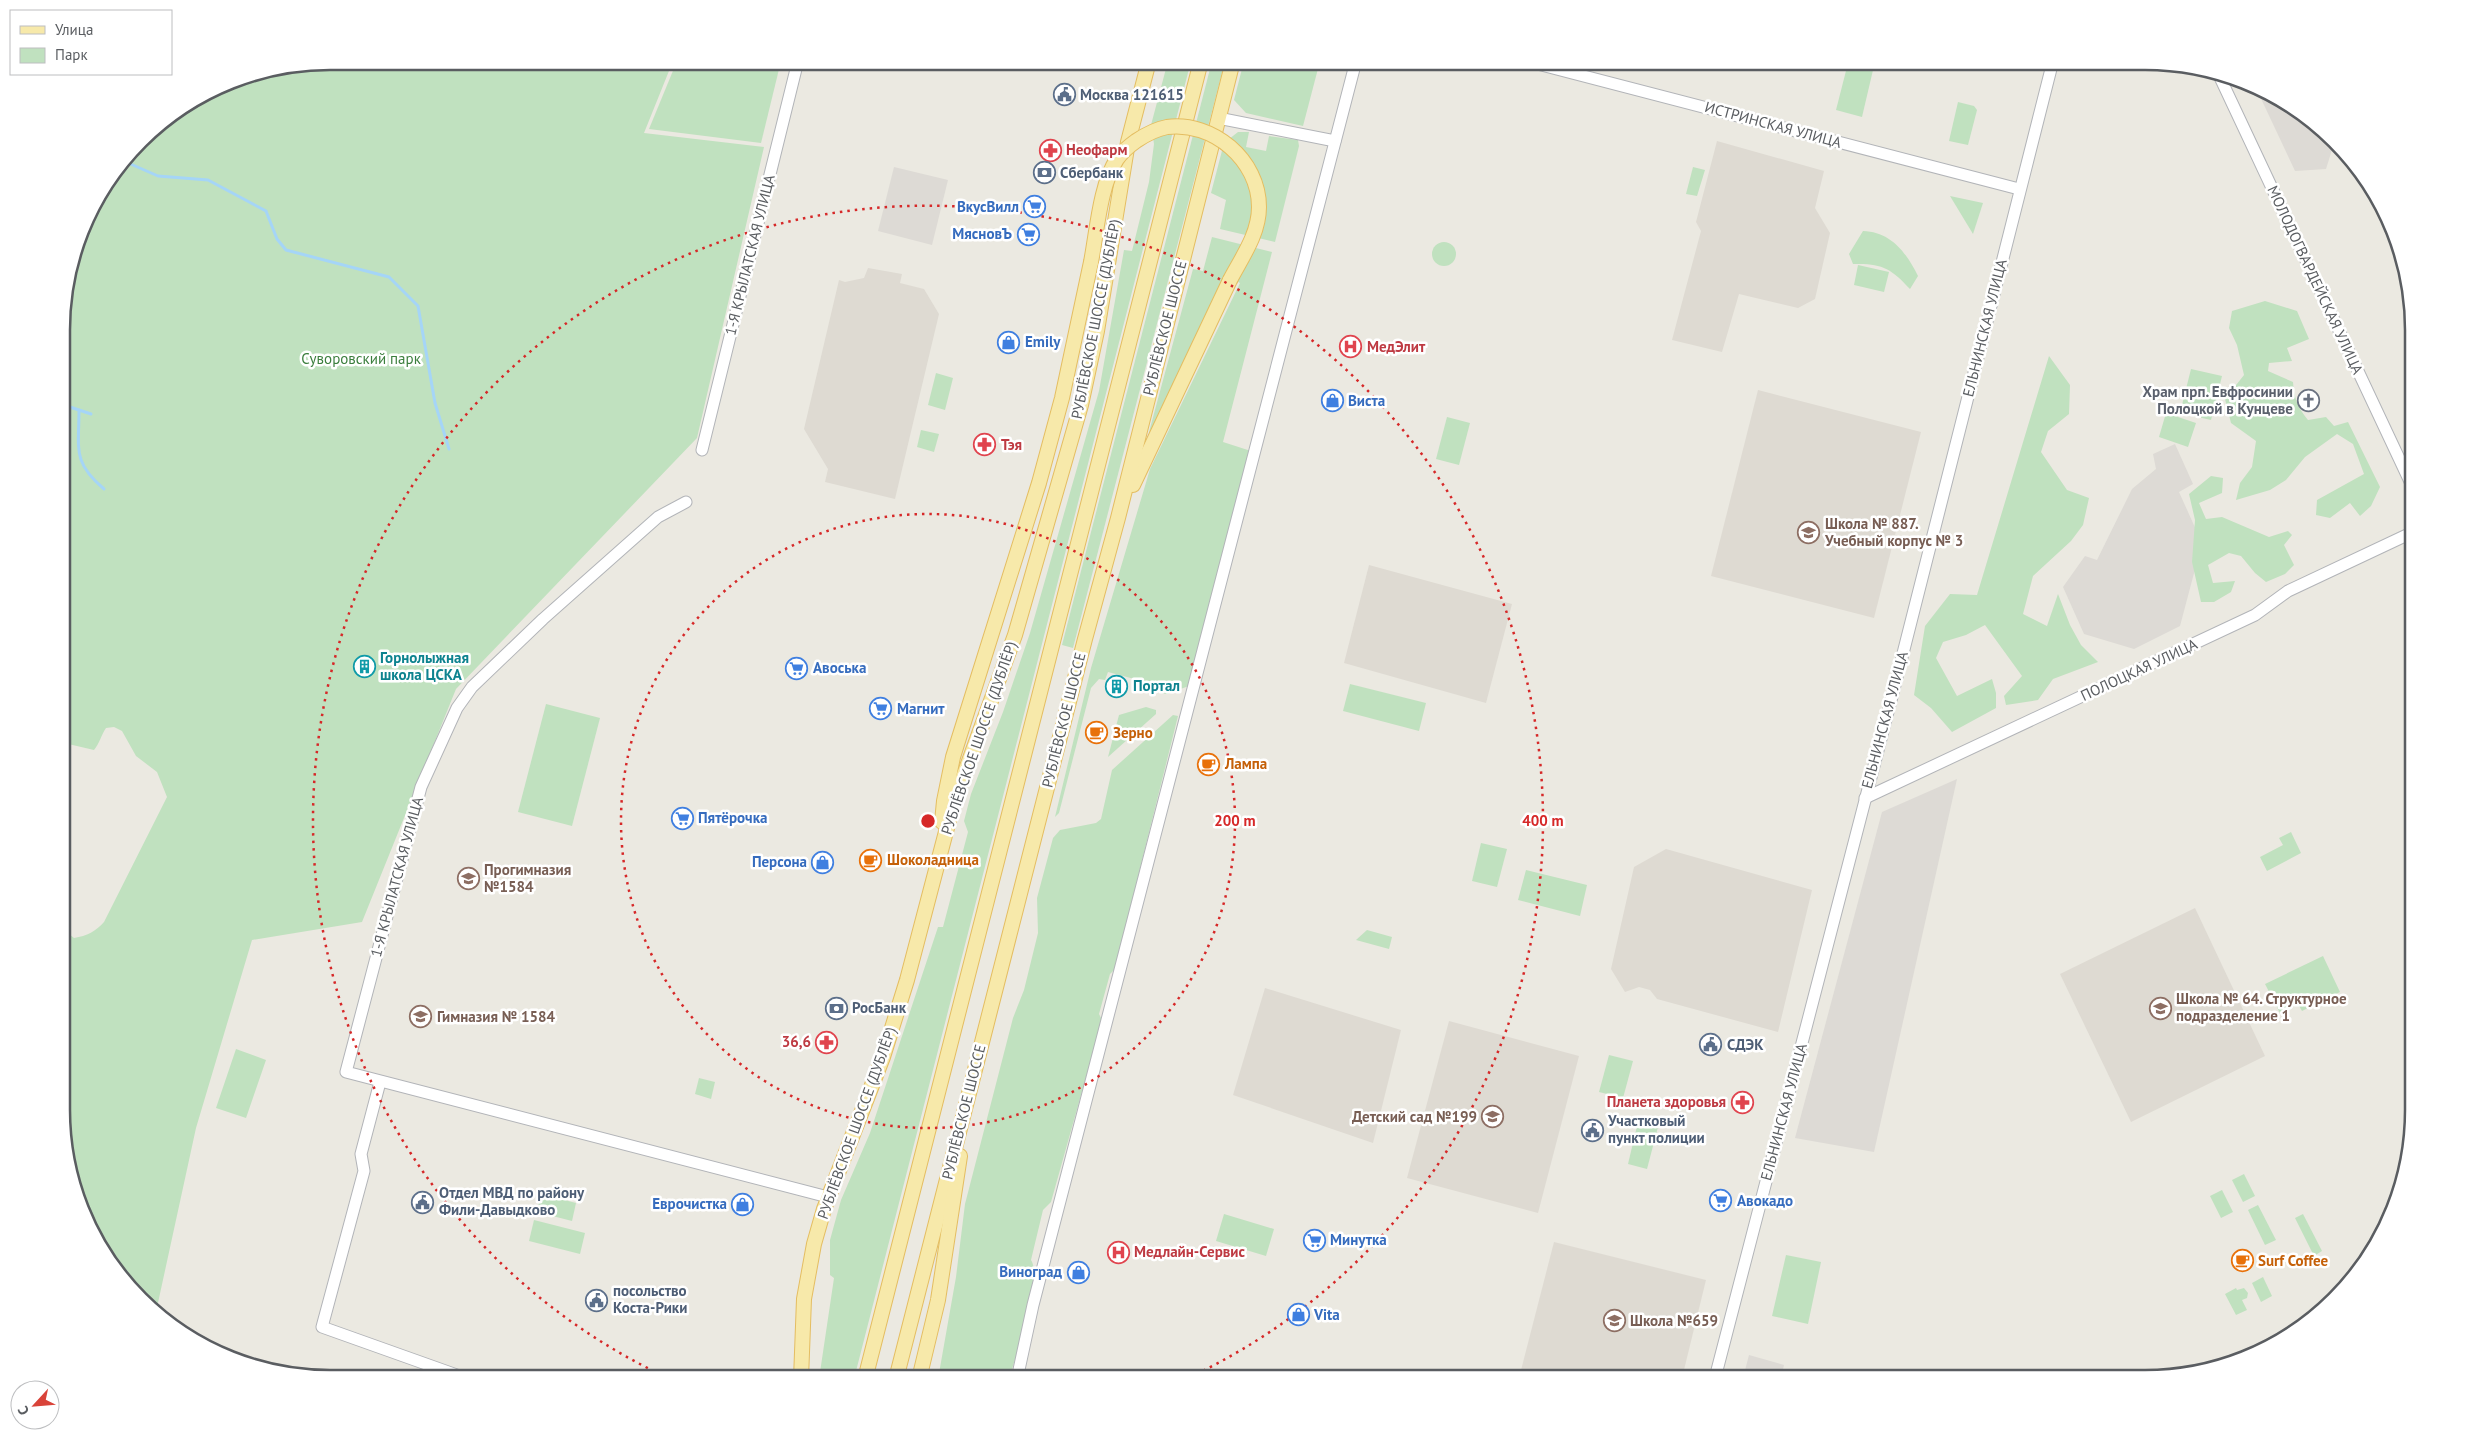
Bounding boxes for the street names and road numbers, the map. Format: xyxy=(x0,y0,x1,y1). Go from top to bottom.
street label: ИСТРИНСКАЯ УЛИЦА xyxy=(1703,97,1844,152)
street label: 1-Я КРЫЛАТСКАЯ УЛИЦА xyxy=(720,172,779,337)
street label: МОЛОДОГВАРДЕЙСКАЯ УЛИЦА xyxy=(2263,182,2368,377)
street label: РУБЛЁВСКОЕ ШОССЕ (ДУБЛЁР) xyxy=(1067,217,1124,420)
street label: ЕЛЬНИНСКАЯ УЛИЦА xyxy=(1958,257,2011,399)
street label: РУБЛЁВСКОЕ ШОССЕ xyxy=(1139,258,1191,397)
street label: ПОЛОЦКАЯ УЛИЦА xyxy=(2077,634,2200,705)
street label: РУБЛЁВСКОЕ ШОССЕ (ДУБЛЁР) xyxy=(936,639,1021,837)
street label: ЕЛЬНИНСКАЯ УЛИЦА xyxy=(1857,649,1912,791)
street label: РУБЛЁВСКОЕ ШОССЕ xyxy=(1038,650,1090,789)
street label: 1-Я КРЫЛАТСКАЯ УЛИЦА xyxy=(366,795,427,959)
street label: РУБЛЁВСКОЕ ШОССЕ (ДУБЛЁР) xyxy=(813,1024,900,1222)
street label: ЕЛЬНИНСКАЯ УЛИЦА xyxy=(1756,1041,1811,1183)
street label: РУБЛЁВСКОЕ ШОССЕ xyxy=(938,1042,990,1181)

